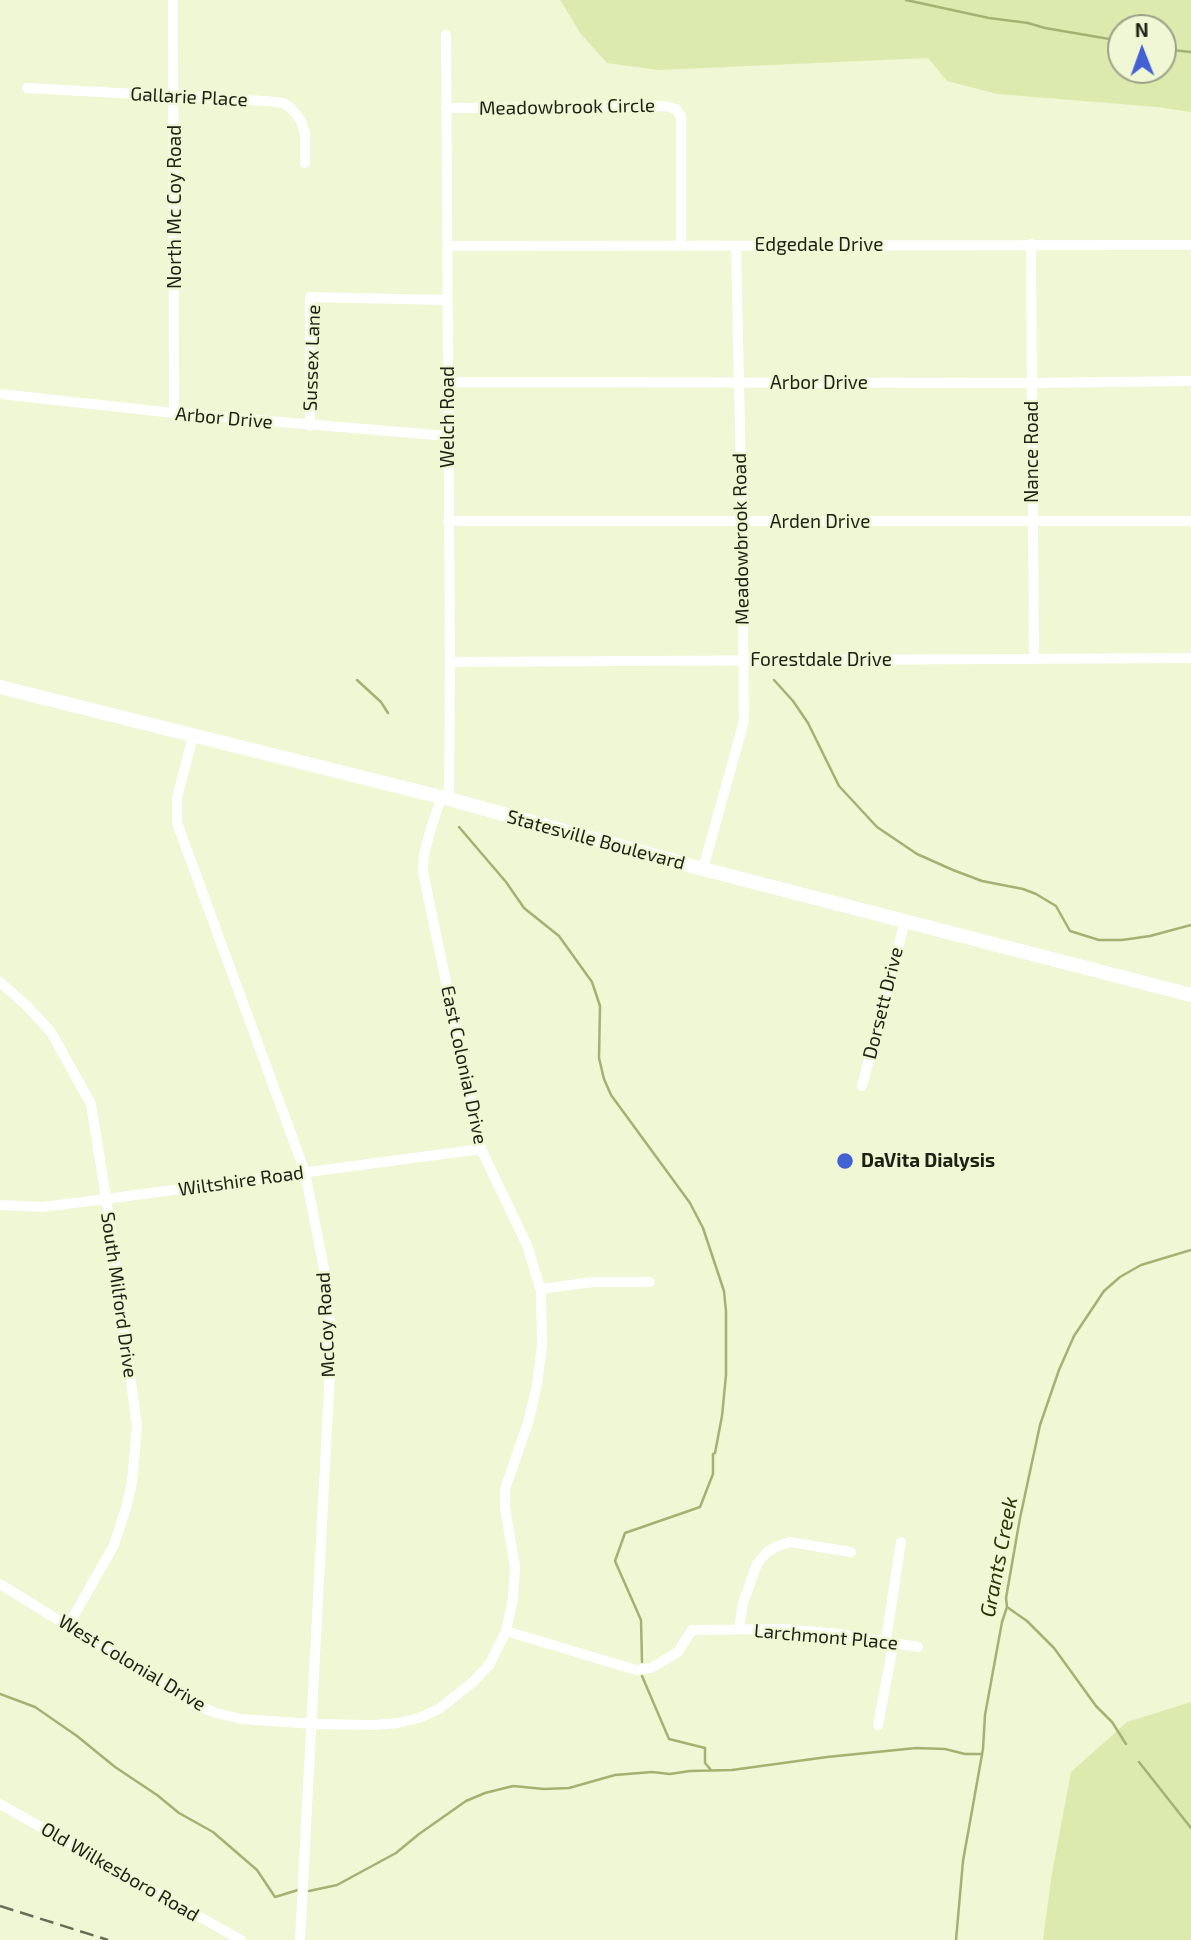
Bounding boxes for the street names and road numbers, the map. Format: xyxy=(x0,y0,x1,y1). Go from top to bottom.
street label: Gallarie Place xyxy=(130,83,248,111)
street label: Meadowbrook Circle xyxy=(479,94,655,120)
street label: North Mc Coy Road xyxy=(164,125,186,289)
street label: Edgedale Drive xyxy=(755,234,883,256)
street label: Sussex Lane xyxy=(299,304,325,412)
street label: Welch Road xyxy=(437,366,459,468)
street label: Arbor Drive xyxy=(770,372,868,394)
street label: Nance Road xyxy=(1021,401,1043,503)
street label: Arbor Drive xyxy=(174,402,274,434)
street label: Meadowbrook Road xyxy=(728,453,754,625)
street label: Arden Drive xyxy=(770,511,870,533)
street label: Forestdale Drive xyxy=(750,649,892,671)
street label: Statesville Boulevard xyxy=(504,805,688,875)
street label: Dorsett Drive xyxy=(858,945,908,1061)
street label: East Colonial Drive xyxy=(436,984,492,1146)
street label: Wiltshire Road xyxy=(177,1161,305,1201)
street label: South Milford Drive xyxy=(96,1211,142,1379)
street label: McCoy Road xyxy=(312,1272,340,1378)
street label: West Colonial Drive xyxy=(54,1610,210,1716)
street label: Larchmont Place xyxy=(753,1619,899,1655)
street label: Old Wilkesboro Road xyxy=(37,1817,203,1927)

